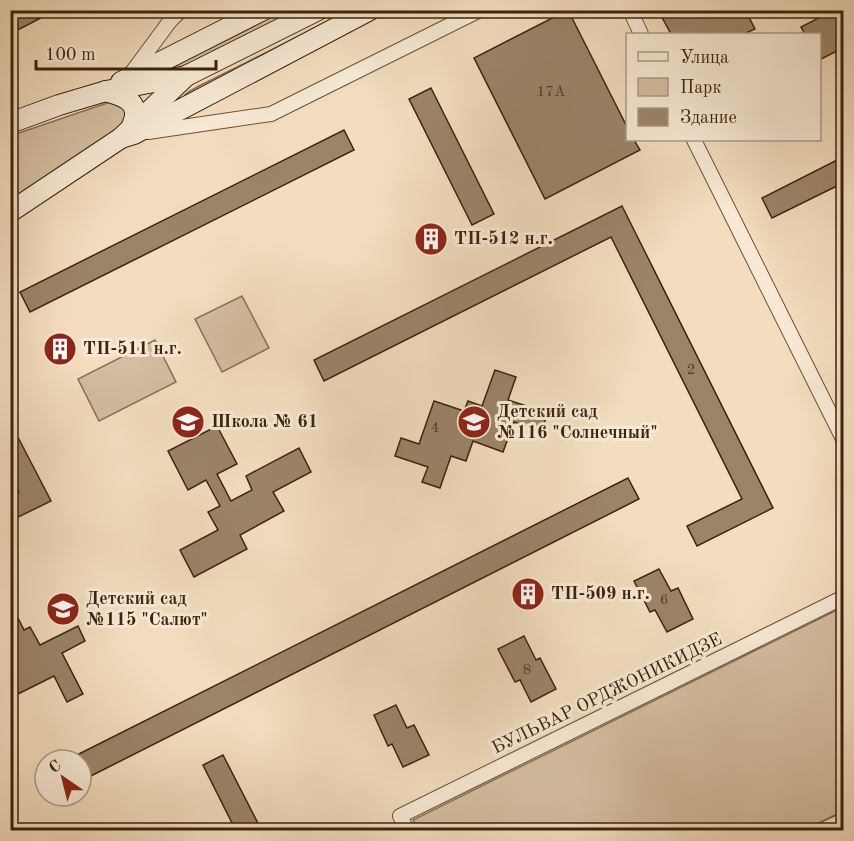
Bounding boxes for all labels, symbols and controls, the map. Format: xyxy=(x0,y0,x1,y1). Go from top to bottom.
scale bar xyxy=(36,33,216,71)
legend xyxy=(626,33,821,141)
text: 100 m xyxy=(45,46,96,64)
text: Улица xyxy=(680,49,729,67)
text: Парк xyxy=(680,79,721,97)
house number: 17А xyxy=(537,85,566,100)
text: Здание xyxy=(680,109,737,127)
building icon: ТП-512 н.г. xyxy=(413,221,449,257)
place label: ТП-512 н.г. xyxy=(454,230,553,248)
building icon: ТП-511 н.г. xyxy=(42,331,78,367)
place label: ТП-511 н.г. xyxy=(83,340,182,358)
house number: 2 xyxy=(687,363,695,378)
place label: Детский сад №116 "Солнечный" xyxy=(497,403,658,442)
school or university icon: Школа № 61 xyxy=(170,404,206,440)
school or university icon: Детский сад №116 "Солнечный" xyxy=(456,404,492,440)
place label: Школа № 61 xyxy=(211,413,318,431)
house number: 4 xyxy=(431,421,439,436)
building icon: ТП-509 н.г. xyxy=(510,576,546,612)
place label: ТП-509 н.г. xyxy=(551,585,650,603)
place label: Детский сад №115 "Салют" xyxy=(86,590,208,629)
school or university icon: Детский сад №115 "Салют" xyxy=(45,591,81,627)
house number: 6 xyxy=(660,593,668,608)
street label: БУЛЬВАР ОРДЖОНИКИДЗЕ xyxy=(489,630,725,758)
house number: 8 xyxy=(523,663,531,678)
north arrow xyxy=(33,748,93,808)
text: С xyxy=(47,758,64,777)

